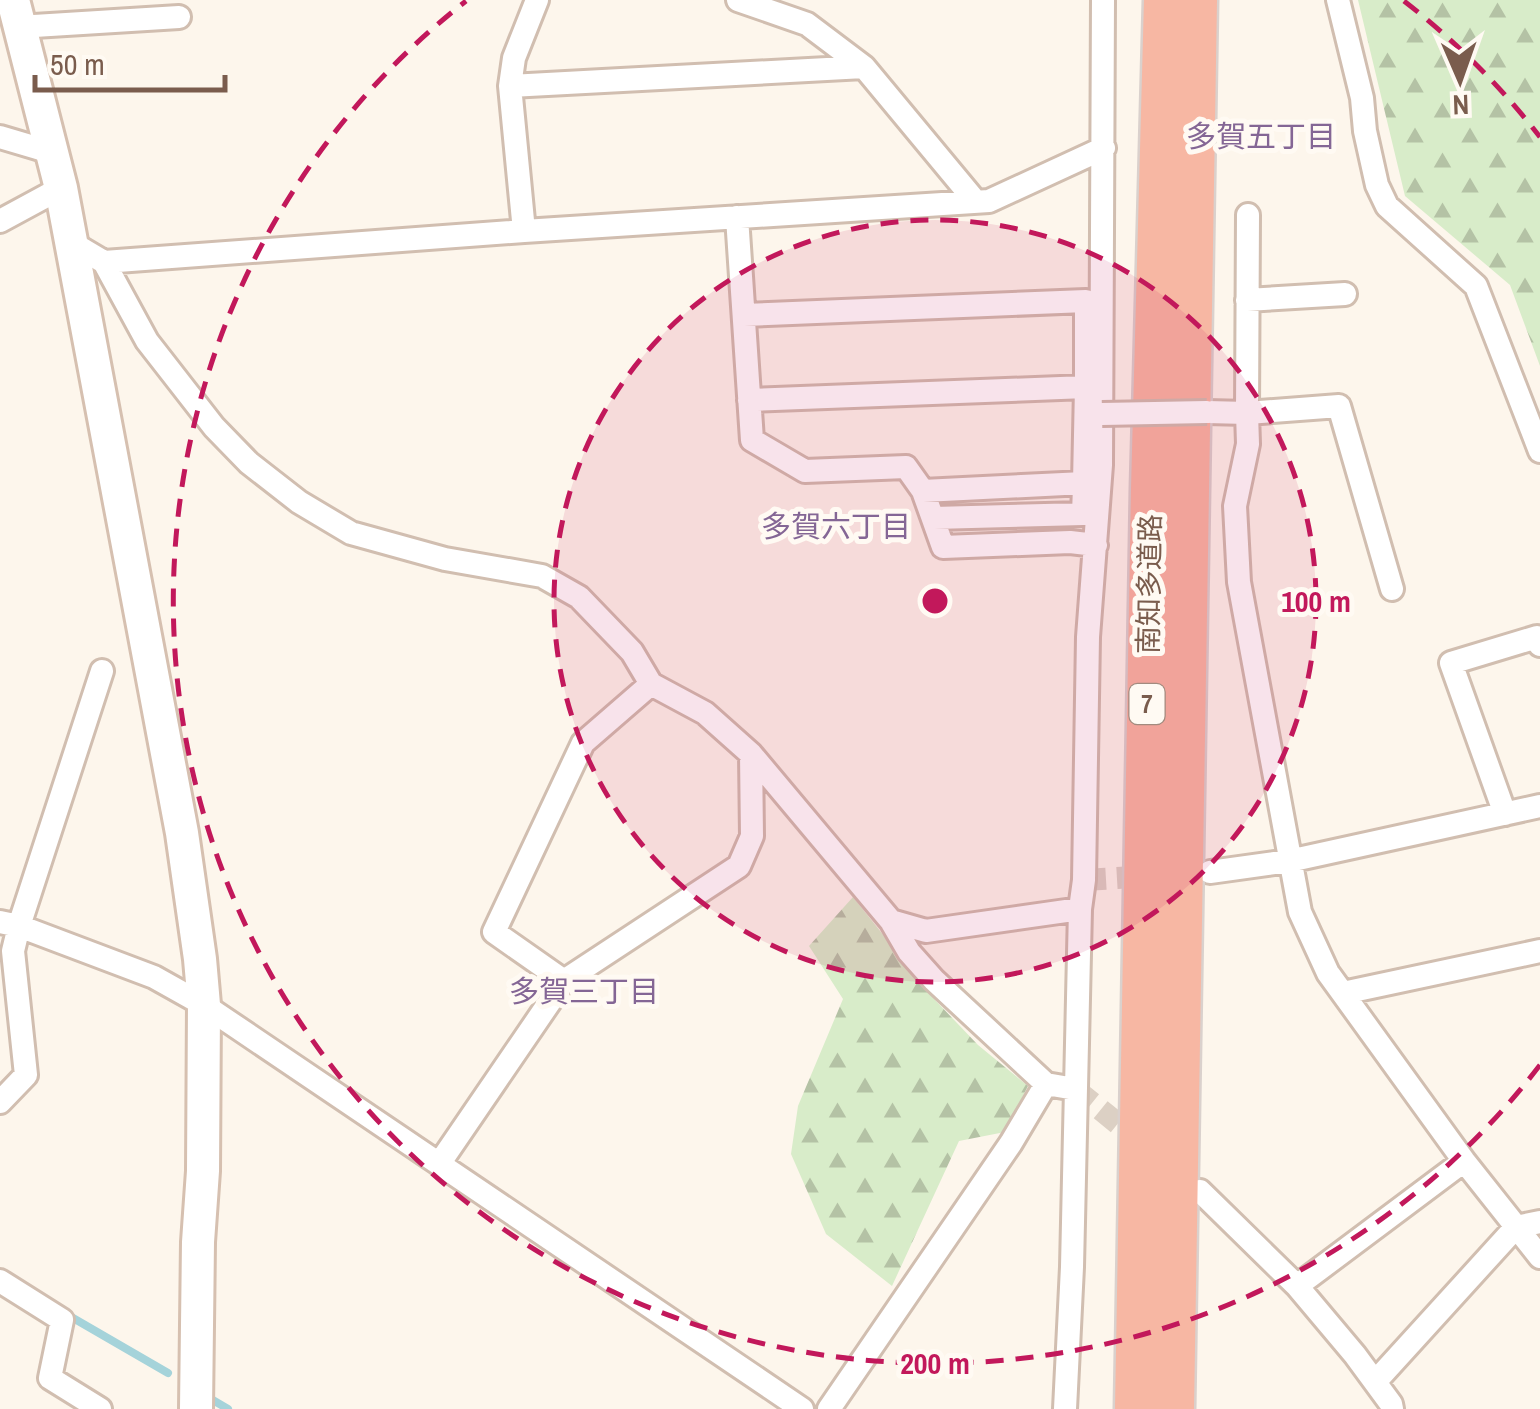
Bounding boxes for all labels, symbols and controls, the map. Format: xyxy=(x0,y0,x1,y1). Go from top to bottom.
scale bar xyxy=(35,30,225,92)
north arrow xyxy=(1410,30,1510,130)
text: 50 m xyxy=(50,44,105,84)
text: N xyxy=(1452,86,1470,124)
district label: 多賀五丁目 xyxy=(1186,116,1336,156)
district label: 多賀六丁目 xyxy=(761,506,911,546)
street label: 南知多道路 xyxy=(1129,514,1169,654)
text: 100 m xyxy=(1281,581,1351,621)
centre of rings xyxy=(917,583,953,619)
road number: 7 xyxy=(1130,684,1164,724)
district label: 多賀三丁目 xyxy=(509,971,659,1011)
text: 200 m xyxy=(900,1343,970,1383)

